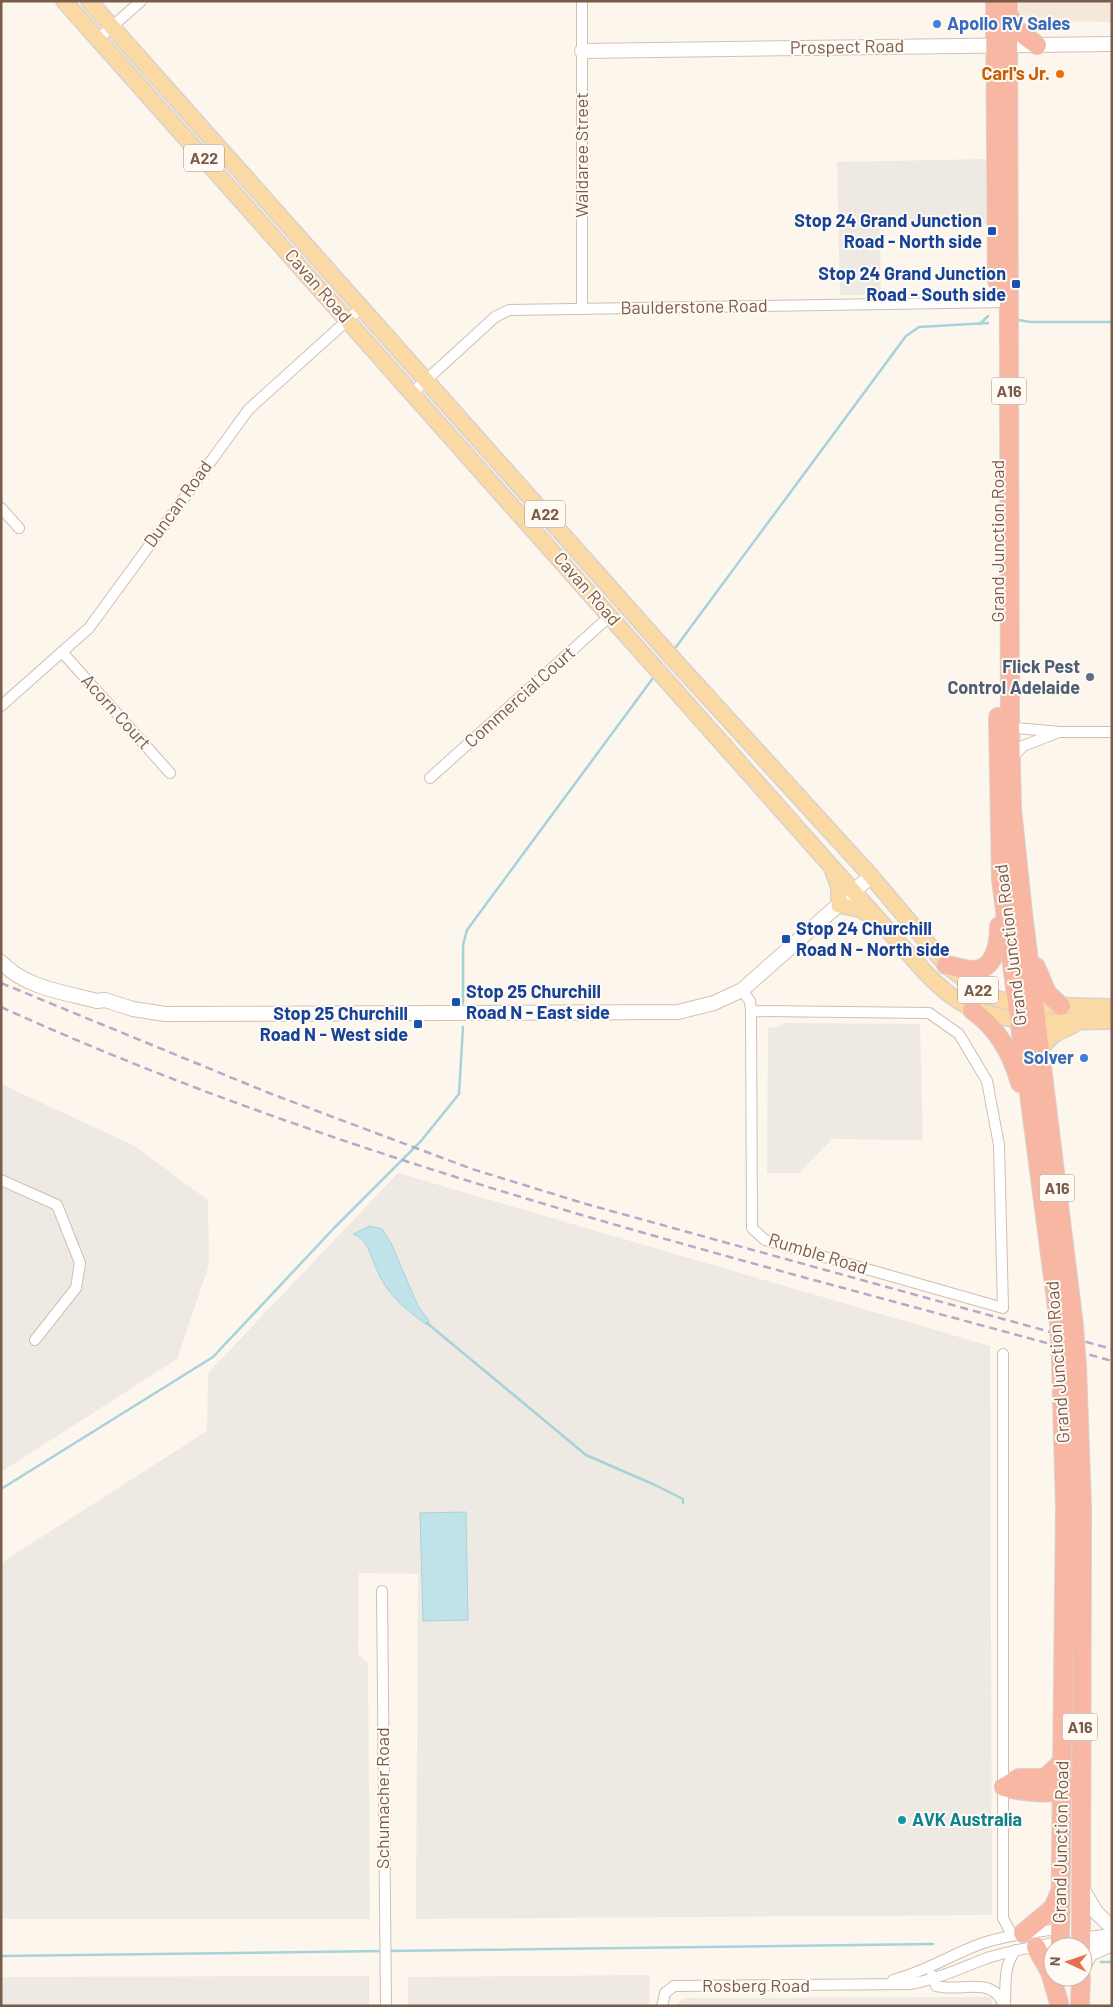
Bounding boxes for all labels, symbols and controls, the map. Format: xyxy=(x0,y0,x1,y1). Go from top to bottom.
place label: Apollo RV Sales xyxy=(947,12,1070,34)
marker: Apollo RV Sales xyxy=(931,18,943,30)
street label: Prospect Road xyxy=(790,34,904,58)
place label: Carl's Jr. xyxy=(982,62,1050,84)
marker: Carl's Jr. xyxy=(1054,68,1066,80)
street label: Waldaree Street xyxy=(570,92,592,218)
road number: A22 xyxy=(184,144,224,172)
place label: Stop 24 Grand Junction Road - North side xyxy=(794,209,982,252)
marker: Stop 24 Grand Junction Road - North side xyxy=(986,225,998,237)
street label: Cavan Road xyxy=(281,244,357,327)
place label: Stop 24 Grand Junction Road - South side xyxy=(818,262,1006,305)
marker: Stop 24 Grand Junction Road - South side xyxy=(1010,278,1022,290)
street label: Baulderstone Road xyxy=(620,294,768,318)
road number: A16 xyxy=(992,378,1026,404)
street label: Duncan Road xyxy=(138,456,216,551)
street label: Grand Junction Road xyxy=(986,460,1008,622)
road number: A22 xyxy=(525,500,565,528)
street label: Cavan Road xyxy=(550,547,626,630)
street label: Commercial Court xyxy=(460,641,579,752)
place label: Flick Pest Control Adelaide xyxy=(947,655,1080,698)
street label: Acorn Court xyxy=(77,669,156,753)
marker: Flick Pest Control Adelaide xyxy=(1084,671,1096,683)
street label: Grand Junction Road xyxy=(989,863,1031,1027)
place label: Stop 24 Churchill Road N - North side xyxy=(796,917,950,960)
marker: Stop 24 Churchill Road N - North side xyxy=(780,933,792,945)
road number: A22 xyxy=(958,976,998,1004)
place label: Stop 25 Churchill Road N - East side xyxy=(466,980,610,1023)
marker: Stop 25 Churchill Road N - East side xyxy=(450,996,462,1008)
place label: Stop 25 Churchill Road N - West side xyxy=(260,1002,408,1045)
marker: Stop 25 Churchill Road N - West side xyxy=(412,1018,424,1030)
place label: Solver xyxy=(1023,1046,1074,1068)
marker: Solver xyxy=(1078,1052,1090,1064)
road number: A16 xyxy=(1040,1174,1074,1202)
street label: Rumble Road xyxy=(766,1228,871,1279)
street label: Grand Junction Road xyxy=(1040,1280,1074,1444)
road number: A16 xyxy=(1062,1714,1098,1740)
street label: Schumacher Road xyxy=(371,1727,393,1869)
street label: Grand Junction Road xyxy=(1048,1760,1072,1924)
place label: AVK Australia xyxy=(912,1808,1022,1830)
marker: AVK Australia xyxy=(896,1814,908,1826)
north arrow xyxy=(1043,1937,1093,1987)
text: N xyxy=(1046,1956,1063,1966)
street label: Rosberg Road xyxy=(702,1974,810,1996)

